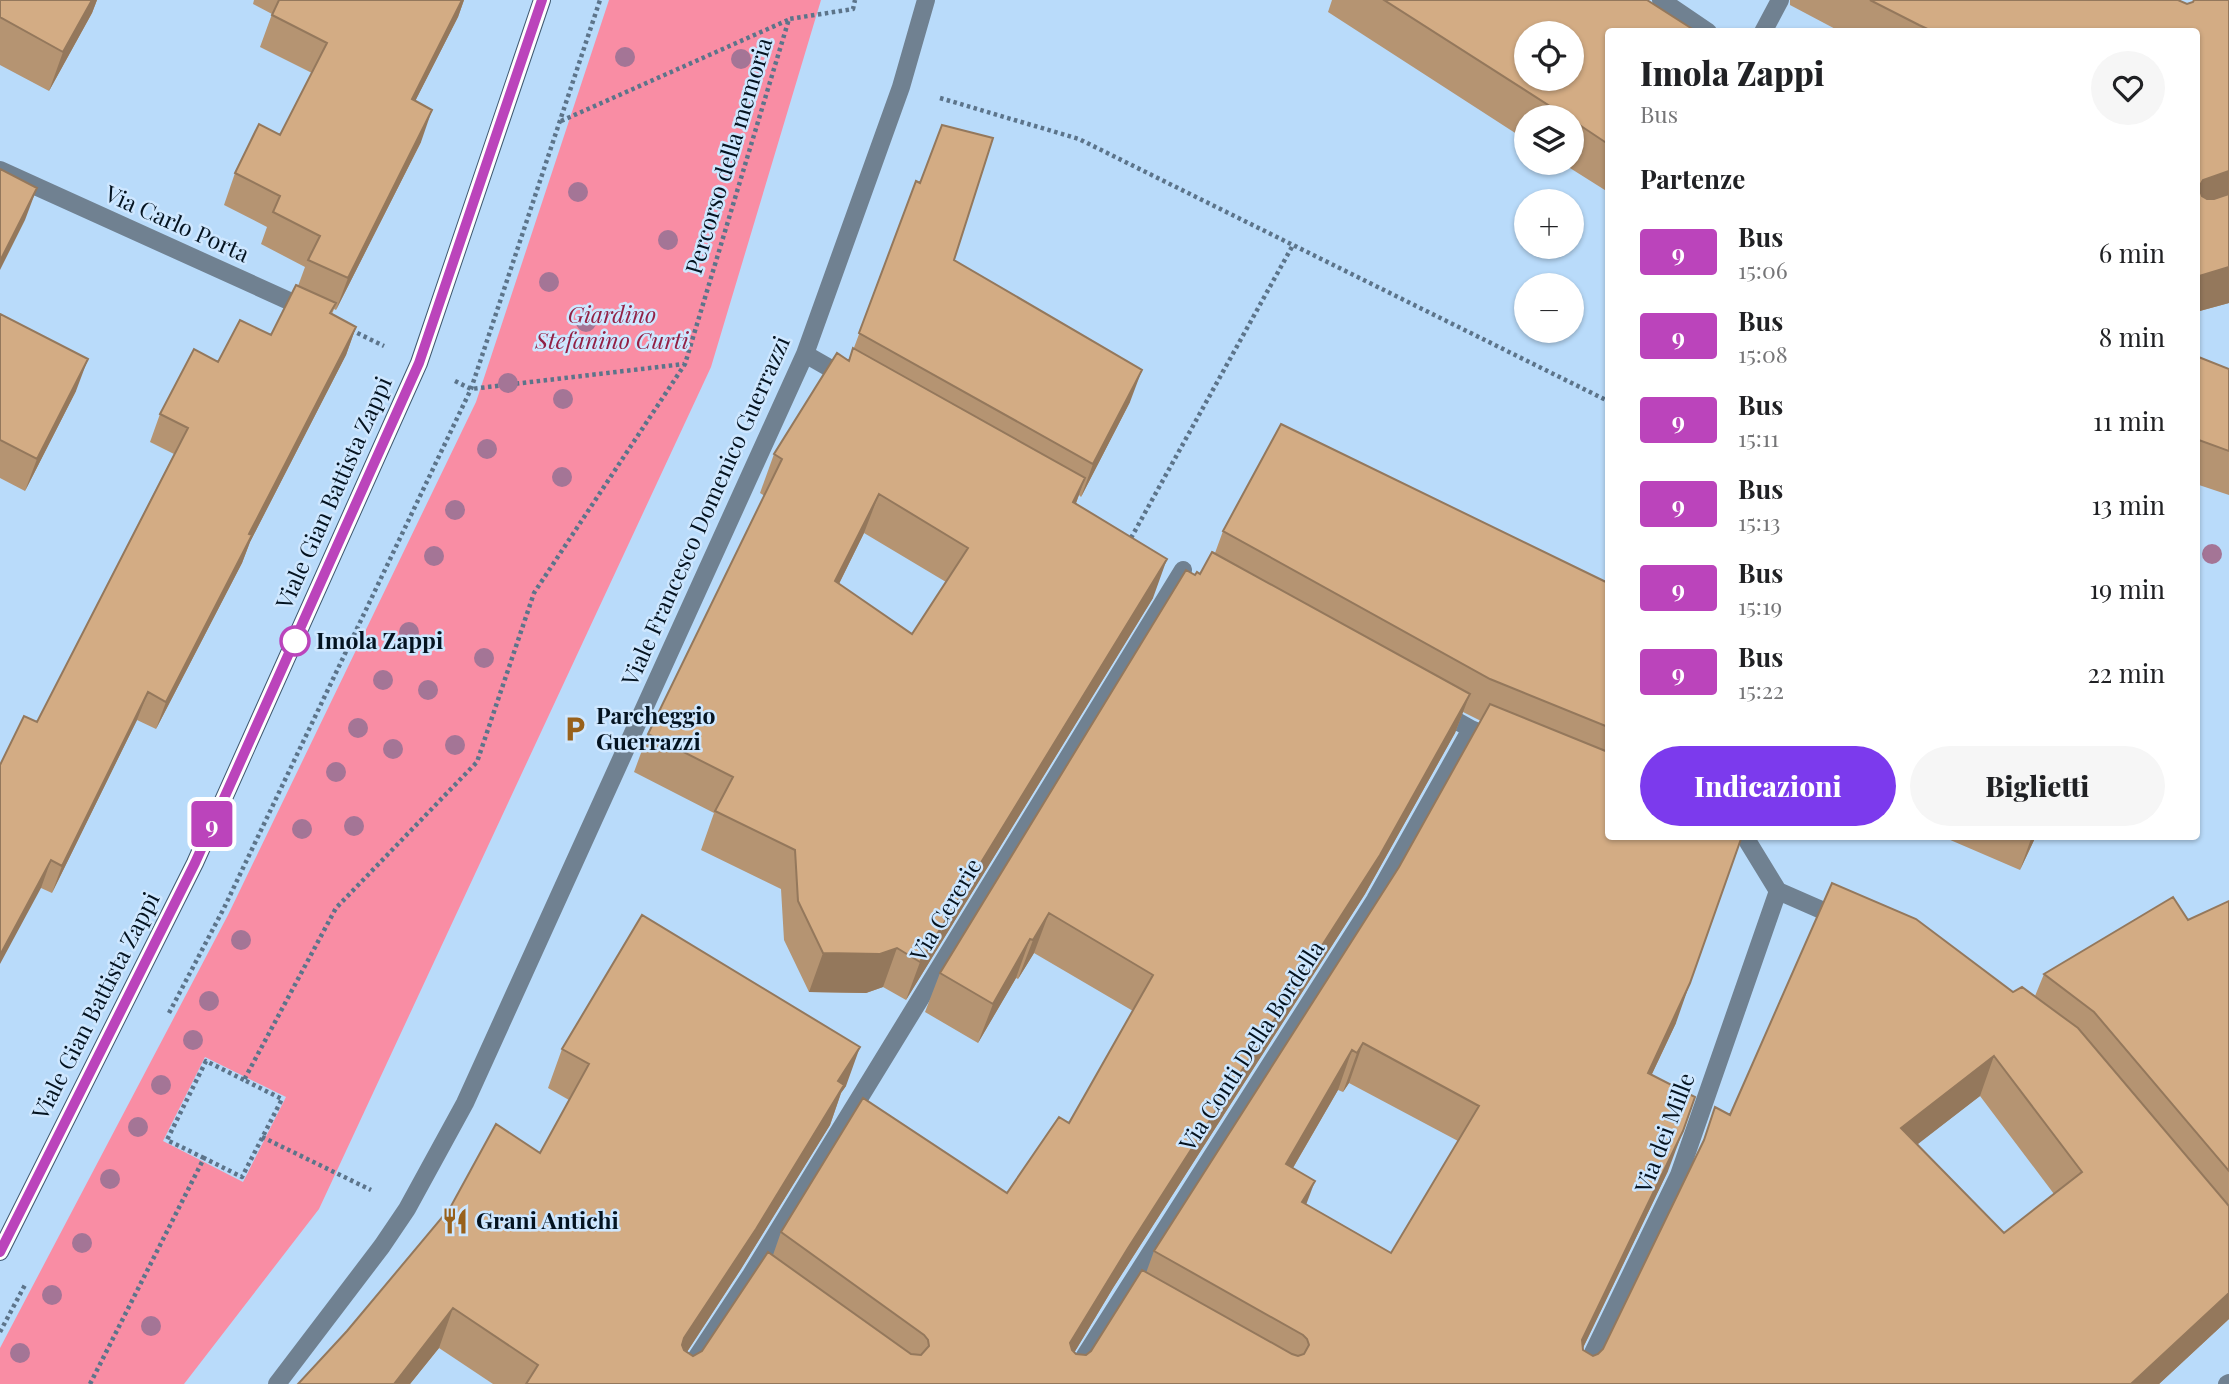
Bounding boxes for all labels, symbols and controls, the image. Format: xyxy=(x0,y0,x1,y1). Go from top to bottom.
map controls xyxy=(1514,21,1584,343)
button: locate xyxy=(1514,21,1584,91)
street label: Percorso della memoria xyxy=(677,33,778,278)
text: Imola Zappi xyxy=(1640,50,1825,94)
button: heart xyxy=(2091,51,2165,125)
text: Bus xyxy=(1640,98,1678,129)
button: layers xyxy=(1514,105,1584,175)
text: Partenze xyxy=(1640,161,1745,196)
street label: Via Carlo Porta xyxy=(100,177,255,269)
button: + xyxy=(1514,189,1584,259)
text: Bus xyxy=(1738,219,1783,254)
text: 6 min xyxy=(2099,235,2165,270)
text: 9 xyxy=(1672,236,1685,268)
text: 15:06 xyxy=(1738,254,1788,285)
button: − xyxy=(1514,273,1584,343)
park label: Giardino Stefanino Curti xyxy=(534,298,690,355)
text: Bus xyxy=(1738,303,1783,338)
text: 8 min xyxy=(2099,319,2165,354)
text: 9 xyxy=(1672,320,1685,352)
street label: Viale Francesco Domenico Guerrazzi xyxy=(613,330,796,691)
text: 15:08 xyxy=(1738,338,1788,369)
street label: Viale Gian Battista Zappi xyxy=(267,371,398,614)
text: Bus xyxy=(1738,387,1783,422)
text: 11 min xyxy=(2093,403,2165,438)
text: 9 xyxy=(1672,404,1685,436)
text: 15:11 xyxy=(1738,422,1779,453)
text: Bus xyxy=(1738,471,1783,506)
text: 13 min xyxy=(2091,487,2165,522)
text: 9 xyxy=(1672,488,1685,520)
text: 15:13 xyxy=(1738,506,1780,537)
text: Bus xyxy=(1738,555,1783,590)
text: 19 min xyxy=(2089,571,2165,606)
text: 9 xyxy=(1672,572,1685,604)
text: 15:19 xyxy=(1738,590,1782,621)
place label: Imola Zappi xyxy=(316,624,443,655)
marker: Imola Zappi xyxy=(280,626,310,656)
text: Bus xyxy=(1738,639,1783,674)
text: 22 min xyxy=(2087,655,2165,690)
text: 9 xyxy=(1672,656,1685,688)
text: 15:22 xyxy=(1738,674,1784,705)
place label: Parcheggio Guerrazzi xyxy=(596,699,715,756)
parking icon: Parcheggio Guerrazzi xyxy=(560,714,590,744)
button: Indicazioni xyxy=(1640,746,1896,826)
button: Biglietti xyxy=(1910,746,2165,826)
line badge: 9 xyxy=(189,801,235,847)
text: 9 xyxy=(205,808,219,840)
street label: Via Cererie xyxy=(901,852,988,967)
street label: Viale Gian Battista Zappi xyxy=(23,886,166,1125)
street label: Via Conti Della Bordella xyxy=(1171,934,1331,1157)
street label: Via dei Mille xyxy=(1626,1068,1701,1198)
place label: Grani Antichi xyxy=(476,1204,619,1235)
restaurant icon: Grani Antichi xyxy=(440,1206,470,1236)

